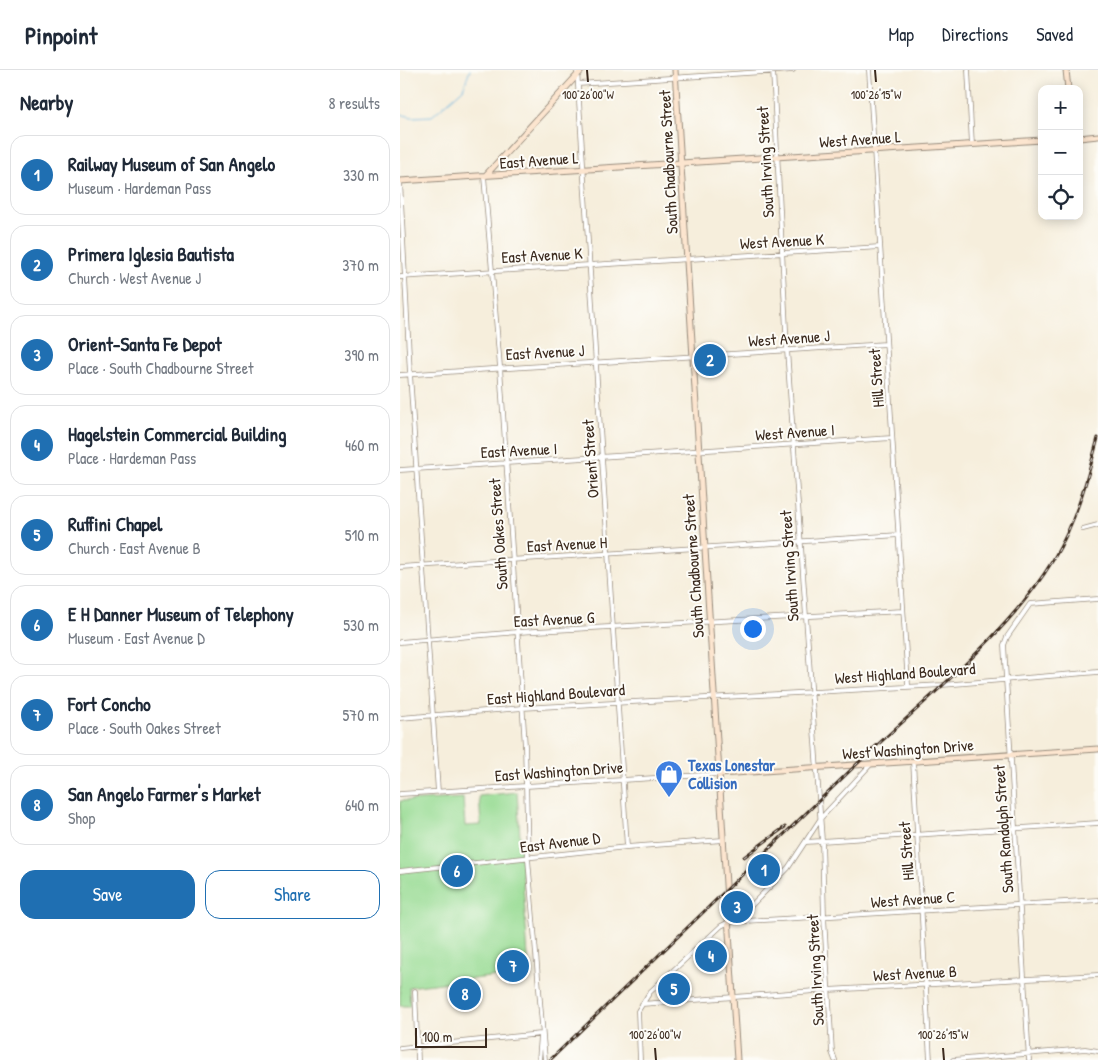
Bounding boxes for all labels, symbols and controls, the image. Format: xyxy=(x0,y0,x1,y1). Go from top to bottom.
text: Pinpoint xyxy=(25,19,97,51)
text: Map xyxy=(889,22,914,47)
text: Directions xyxy=(942,22,1008,47)
text: Saved xyxy=(1036,22,1073,47)
map controls xyxy=(1038,85,1083,220)
button: + xyxy=(1038,85,1083,130)
text: 100°26'00"W xyxy=(562,86,615,103)
text: 100°26'15"W xyxy=(851,86,902,103)
text: Nearby xyxy=(20,88,73,117)
street label: South Chadbourne Street xyxy=(653,89,683,235)
text: 8 results xyxy=(328,92,380,114)
street label: South Irving Street xyxy=(751,105,779,218)
street label: West Avenue L xyxy=(818,125,902,153)
button: − xyxy=(1038,130,1083,175)
street label: East Avenue L xyxy=(499,146,579,174)
text: Railway Museum of San Angelo xyxy=(68,151,275,177)
text: 1 xyxy=(34,164,40,186)
text: 330 m xyxy=(343,164,379,186)
button: locate xyxy=(1038,175,1083,220)
text: Museum · Hardeman Pass xyxy=(68,177,211,199)
street label: West Avenue K xyxy=(739,228,825,254)
text: Primera Iglesia Bautista xyxy=(68,241,234,267)
street label: East Avenue K xyxy=(501,242,584,268)
text: 2 xyxy=(33,254,41,276)
text: 370 m xyxy=(342,254,379,276)
text: Church · West Avenue J xyxy=(68,267,201,289)
street label: West Avenue J xyxy=(747,324,831,352)
text: Orient-Santa Fe Depot xyxy=(68,331,222,357)
street label: East Avenue J xyxy=(505,339,585,365)
pin: 2 xyxy=(694,341,726,379)
text: 3 xyxy=(33,344,41,366)
text: 390 m xyxy=(344,344,379,366)
street label: Hill Street xyxy=(863,347,889,408)
text: Place · South Chadbourne Street xyxy=(68,357,254,379)
street label: West Avenue I xyxy=(755,418,835,446)
street label: Orient Street xyxy=(576,419,604,499)
text: Hagelstein Commercial Building xyxy=(68,421,287,447)
text: 4 xyxy=(34,434,40,456)
text: 460 m xyxy=(345,434,379,456)
street label: East Avenue I xyxy=(480,437,558,463)
text: Place · Hardeman Pass xyxy=(68,447,196,469)
street label: South Oakes Street xyxy=(483,477,513,590)
street label: South Chadbourne Street xyxy=(677,493,709,639)
street label: South Irving Street xyxy=(774,509,804,622)
text: Ruffini Chapel xyxy=(68,511,162,537)
text: 5 xyxy=(34,524,40,546)
text: 510 m xyxy=(345,524,379,546)
street label: East Avenue H xyxy=(526,531,608,557)
text: Church · East Avenue B xyxy=(68,537,201,559)
text: E H Danner Museum of Telephony xyxy=(68,601,294,627)
street label: East Avenue G xyxy=(513,606,595,632)
text: 6 xyxy=(34,614,40,636)
text: 530 m xyxy=(343,614,379,636)
your location xyxy=(740,616,766,642)
text: Museum · East Avenue D xyxy=(68,627,205,649)
street label: West Highland Boulevard xyxy=(834,657,976,689)
street label: East Highland Boulevard xyxy=(486,678,626,710)
text: Fort Concho xyxy=(68,691,151,717)
text: 7 xyxy=(33,704,41,726)
text: 570 m xyxy=(343,704,379,726)
text: Place · South Oakes Street xyxy=(68,717,221,739)
street label: West Washington Drive xyxy=(842,733,975,765)
place label: Texas Lonestar Collision xyxy=(687,754,776,794)
street label: East Washington Drive xyxy=(494,755,625,786)
shop icon: Texas Lonestar Collision xyxy=(654,759,684,798)
street label: South Randolph Street xyxy=(988,764,1018,894)
text: San Angelo Farmer's Market xyxy=(68,781,261,807)
text: 8 xyxy=(34,794,40,816)
text: 640 m xyxy=(345,794,379,816)
text: Shop xyxy=(68,807,95,829)
street label: Hill Street xyxy=(893,820,919,881)
street label: East Avenue D xyxy=(519,826,602,858)
pin: 1 xyxy=(748,851,780,889)
pin: 6 xyxy=(441,852,473,890)
button: Save xyxy=(20,870,195,919)
button: Share xyxy=(205,870,380,919)
street label: West Avenue C xyxy=(870,885,956,913)
pin: 3 xyxy=(721,888,753,926)
street label: South Irving Street xyxy=(801,913,829,1026)
pin: 4 xyxy=(695,937,727,975)
pin: 7 xyxy=(497,947,529,985)
street label: West Avenue B xyxy=(873,960,957,986)
pin: 5 xyxy=(658,970,690,1008)
pin: 8 xyxy=(449,975,481,1013)
scale bar xyxy=(415,1025,488,1048)
text: 100°26'00"W xyxy=(629,1026,682,1043)
text: 100°26'15"W xyxy=(918,1026,969,1043)
text: 100 m xyxy=(422,1027,452,1046)

